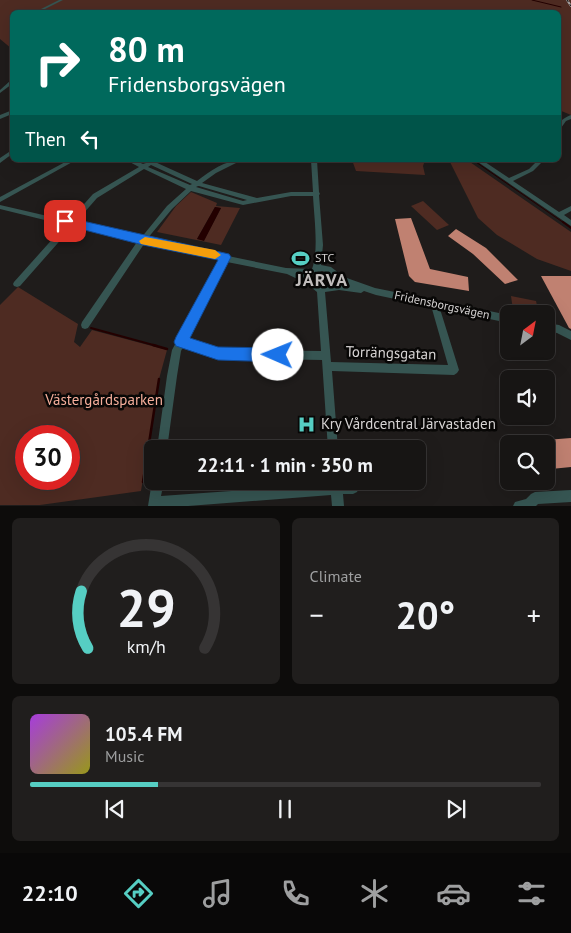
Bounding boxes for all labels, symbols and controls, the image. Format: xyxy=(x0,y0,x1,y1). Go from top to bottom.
text: 80 m xyxy=(108,26,185,72)
icon: right xyxy=(25,30,90,95)
text: Fridensborgsvägen xyxy=(108,70,286,98)
icon: left xyxy=(76,125,104,153)
text: Then xyxy=(25,127,66,151)
pin xyxy=(44,200,86,242)
icon: arrive xyxy=(51,207,79,235)
sports icon: STC xyxy=(291,248,311,268)
place label: STC xyxy=(315,250,334,265)
district label: JÄRVA xyxy=(295,268,348,291)
street label: Fridensborgsvägen xyxy=(393,287,491,322)
north arrow xyxy=(500,305,555,360)
map controls xyxy=(500,305,555,490)
position arrow xyxy=(251,328,303,380)
street label: Torrängsgatan xyxy=(345,341,437,364)
button: sound xyxy=(500,370,555,425)
park label: Västergårdsparken xyxy=(44,390,163,409)
hospital icon: Kry Vårdcentral Järvastaden xyxy=(297,414,317,434)
place label: Kry Vårdcentral Järvastaden xyxy=(321,414,496,433)
speed limit sign: 30 xyxy=(15,425,80,490)
button: search xyxy=(500,435,555,490)
text: 22:11 · 1 min · 350 m xyxy=(197,453,373,477)
text: Climate xyxy=(310,566,362,586)
text: 29 xyxy=(116,574,175,641)
text: 20° xyxy=(395,590,455,639)
text: − xyxy=(310,596,324,633)
text: + xyxy=(527,596,541,633)
text: km/h xyxy=(126,635,165,658)
text: 105.4 FM xyxy=(105,722,182,746)
text: Music xyxy=(105,746,145,766)
icon: previous xyxy=(101,795,129,823)
icon: pause xyxy=(271,795,299,823)
icon: next xyxy=(442,795,470,823)
icon: directions xyxy=(121,876,156,911)
icon: music xyxy=(200,876,235,911)
icon: phone xyxy=(278,876,313,911)
icon: climate xyxy=(357,876,392,911)
icon: car xyxy=(436,876,471,911)
icon: filters xyxy=(514,876,549,911)
text: 22:10 xyxy=(22,879,78,907)

